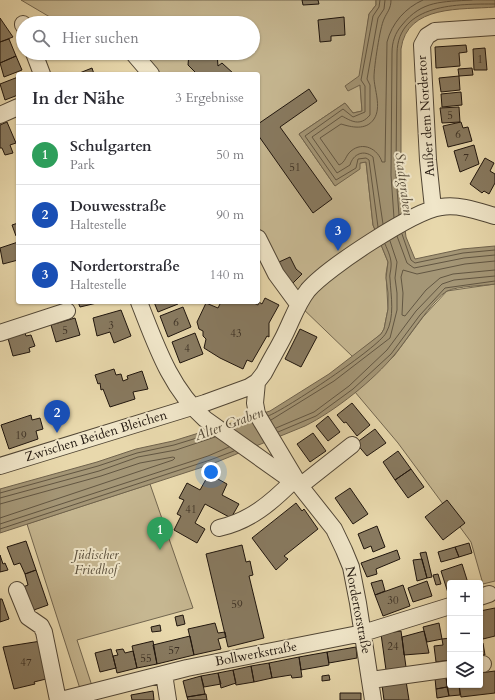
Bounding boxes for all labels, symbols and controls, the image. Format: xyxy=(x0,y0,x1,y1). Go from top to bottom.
search box xyxy=(16,16,260,60)
icon: search xyxy=(30,27,52,49)
text: Hier suchen xyxy=(62,28,139,48)
house number: 1 xyxy=(477,52,483,67)
street label: Außer dem Nordertor xyxy=(413,54,439,177)
text: In der Nähe xyxy=(32,87,125,110)
text: 3 Ergebnisse xyxy=(175,89,244,107)
house number: 5 xyxy=(447,108,453,123)
house number: 6 xyxy=(455,127,461,142)
text: Schulgarten xyxy=(70,136,152,156)
text: 1 xyxy=(42,146,48,164)
text: 50 m xyxy=(216,146,244,164)
house number: 7 xyxy=(463,150,469,165)
water label: Stadtgraben xyxy=(390,151,418,217)
text: Park xyxy=(70,156,95,174)
house number: 51 xyxy=(289,160,301,175)
text: Douwesstraße xyxy=(70,196,166,216)
text: 2 xyxy=(42,206,48,224)
text: 90 m xyxy=(216,206,244,224)
text: Haltestelle xyxy=(70,216,127,234)
pin: 3 xyxy=(325,218,351,251)
text: Nordertorstraße xyxy=(70,256,180,276)
text: 3 xyxy=(42,266,48,284)
text: 140 m xyxy=(210,266,244,284)
text: Haltestelle xyxy=(70,276,127,294)
house number: 6 xyxy=(173,315,179,330)
house number: 3 xyxy=(108,318,114,333)
house number: 5 xyxy=(62,323,68,338)
house number: 43 xyxy=(230,326,242,341)
house number: 4 xyxy=(184,341,190,356)
pin: 2 xyxy=(44,400,70,433)
water label: Alter Graben xyxy=(191,403,266,446)
street label: Zwischen Beiden Bleichen xyxy=(23,406,170,466)
house number: 19 xyxy=(15,428,27,443)
your location xyxy=(201,462,221,482)
house number: 41 xyxy=(185,502,197,517)
pin: 1 xyxy=(147,517,173,550)
park label: Jüdischer Friedhof xyxy=(71,546,121,579)
street label: Nordertorstraße xyxy=(341,565,375,655)
map controls xyxy=(447,580,483,688)
button: + xyxy=(447,580,483,616)
house number: 30 xyxy=(387,593,399,608)
house number: 59 xyxy=(231,597,243,612)
button: − xyxy=(447,616,483,652)
street label: Bollwerkstraße xyxy=(214,637,299,671)
house number: 24 xyxy=(387,639,399,654)
house number: 57 xyxy=(168,643,180,658)
house number: 55 xyxy=(140,651,152,666)
button: layers xyxy=(447,652,483,688)
house number: 47 xyxy=(20,655,32,670)

